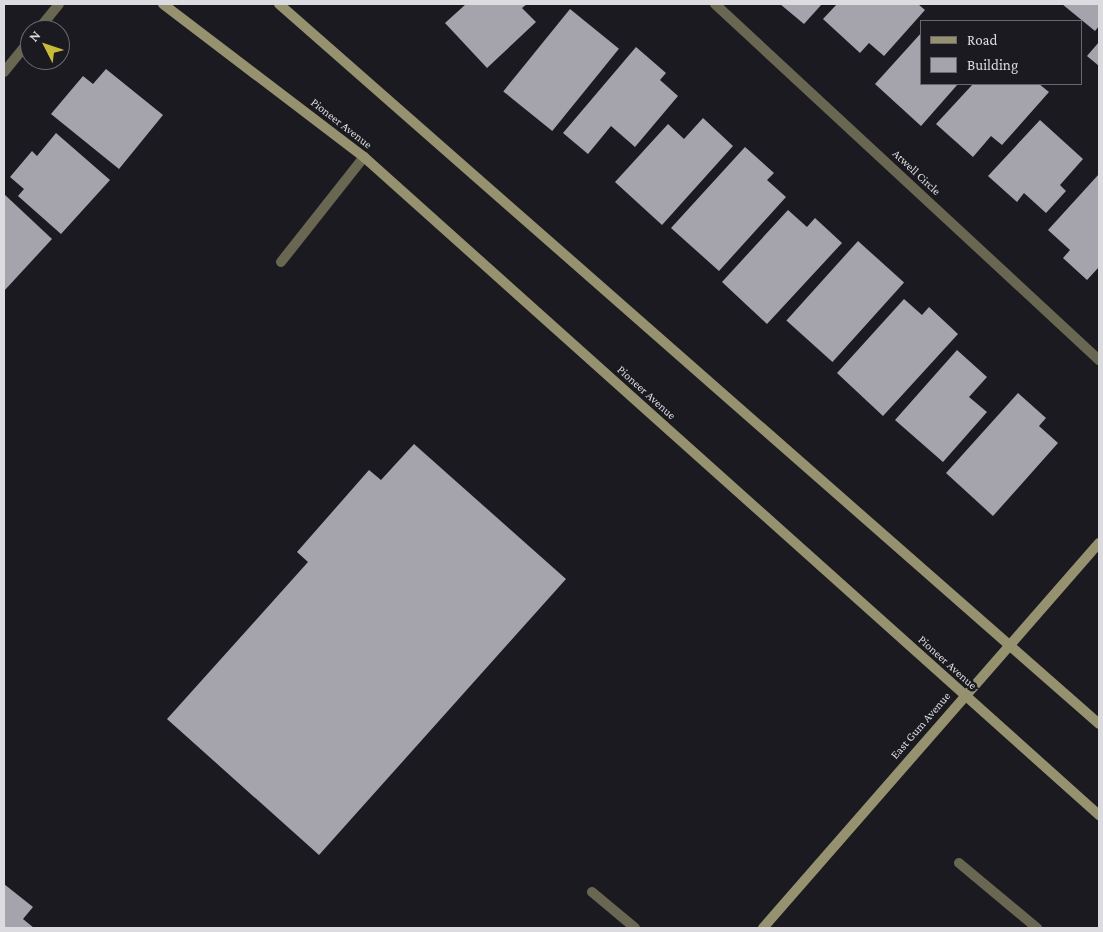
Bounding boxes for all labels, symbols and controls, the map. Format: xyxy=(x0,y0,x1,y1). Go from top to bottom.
north arrow xyxy=(20,20,70,70)
legend xyxy=(920,20,1083,85)
text: N xyxy=(25,27,44,45)
text: Road xyxy=(967,32,997,48)
text: Building xyxy=(967,57,1018,73)
street label: Pioneer Avenue xyxy=(307,96,375,152)
street label: Atwell Circle xyxy=(889,147,943,199)
street label: Pioneer Avenue xyxy=(614,363,678,423)
street label: Pioneer Avenue xyxy=(915,633,979,693)
street label: East Gum Avenue xyxy=(888,690,954,762)

